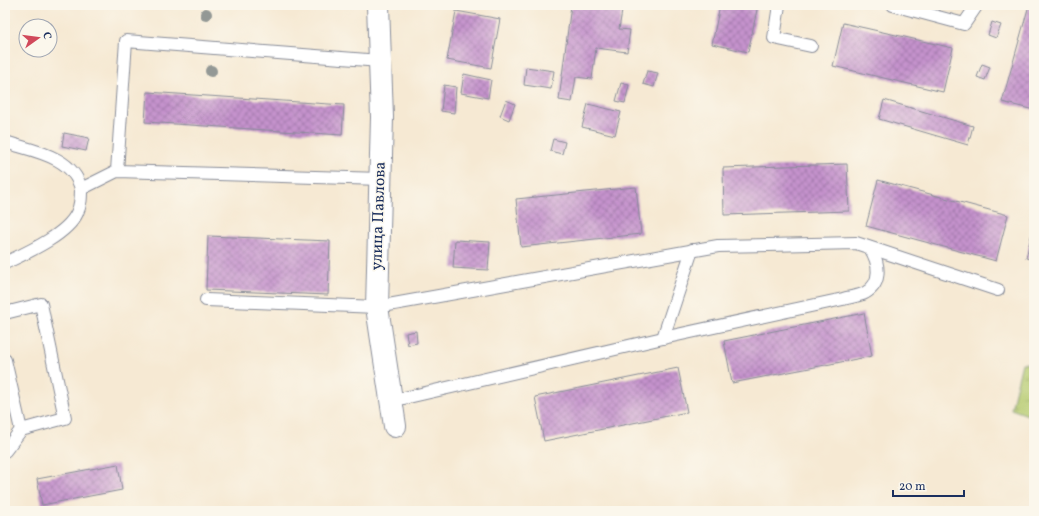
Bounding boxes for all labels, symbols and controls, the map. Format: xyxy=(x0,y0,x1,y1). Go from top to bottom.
north arrow xyxy=(18,18,58,58)
text: С xyxy=(38,31,54,41)
street label: улица Павлова xyxy=(366,161,392,271)
scale bar xyxy=(893,472,964,498)
text: 20 m xyxy=(899,479,926,495)

